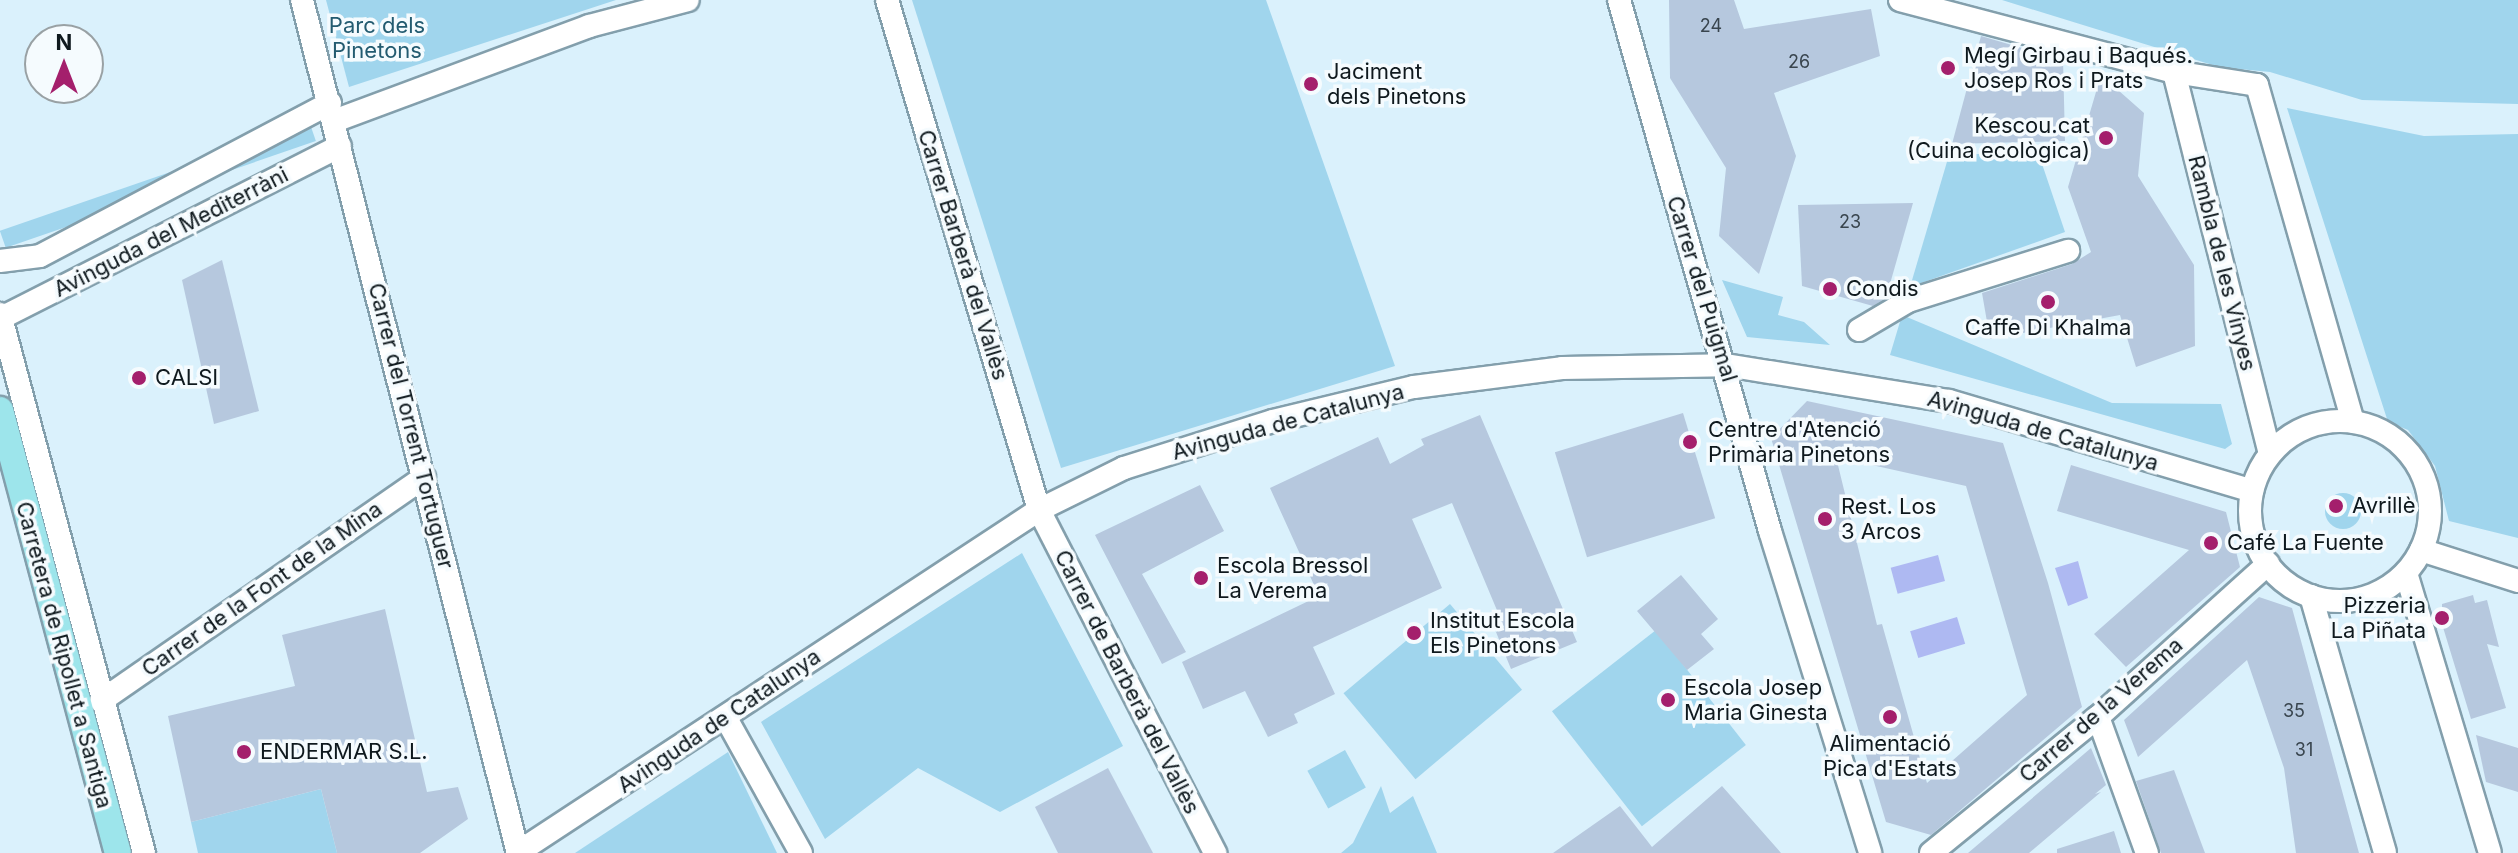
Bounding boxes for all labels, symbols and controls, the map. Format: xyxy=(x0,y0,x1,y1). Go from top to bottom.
park label: Parc dels Pinetons xyxy=(329,12,425,64)
house number: 24 xyxy=(1700,15,1722,37)
north arrow xyxy=(24,24,104,104)
text: N xyxy=(56,29,72,55)
place label: Megí Girbau i Baqués. Josep Ros i Prats xyxy=(1964,42,2193,94)
house number: 26 xyxy=(1788,51,1810,73)
place label: Jaciment dels Pinetons xyxy=(1327,58,1466,110)
marker: Megí Girbau i Baqués. Josep Ros i Prats xyxy=(1939,59,1957,77)
marker: Jaciment dels Pinetons xyxy=(1302,75,1320,93)
place label: Kescou.cat (Cuina ecològica) xyxy=(1907,112,2090,164)
street label: Carrer Barberà del Vallès xyxy=(912,127,1014,383)
marker: Kescou.cat (Cuina ecològica) xyxy=(2097,129,2115,147)
street label: Rambla de les Vinyes xyxy=(2182,153,2262,373)
street label: Avinguda del Mediterràni xyxy=(49,161,293,303)
street label: Carrer del Puigmal xyxy=(1661,193,1743,385)
house number: 23 xyxy=(1839,211,1861,233)
place label: Condis xyxy=(1846,276,1919,302)
street label: Carrer del Torrent Tortuguer xyxy=(363,280,459,572)
marker: Condis xyxy=(1821,280,1839,298)
marker: Caffe Di Khalma xyxy=(2039,293,2057,311)
place label: Caffe Di Khalma xyxy=(1965,315,2131,341)
place label: CALSI xyxy=(155,365,218,391)
marker: CALSI xyxy=(130,369,148,387)
street label: Avinguda de Catalunya xyxy=(1169,378,1407,466)
street label: Avinguda de Catalunya xyxy=(1924,385,2162,477)
place label: Centre d'Atenció Primària Pinetons xyxy=(1708,416,1890,468)
marker: Centre d'Atenció Primària Pinetons xyxy=(1679,431,1701,453)
place label: Rest. Los 3 Arcos xyxy=(1841,493,1936,544)
place label: Avrillè xyxy=(2352,493,2415,519)
street label: Carrer de la Font de la Mina xyxy=(137,496,387,682)
marker: Avrillè xyxy=(2327,497,2345,515)
street label: Carretera de Ripollet a Santiga xyxy=(10,499,118,811)
marker: Rest. Los 3 Arcos xyxy=(1816,510,1834,528)
place label: Café La Fuente xyxy=(2227,530,2384,556)
marker: Café La Fuente xyxy=(2202,534,2220,552)
street label: Carrer de Barberà del Vallès xyxy=(1049,546,1205,818)
place label: Escola Bressol La Verema xyxy=(1217,552,1368,604)
marker: Escola Bressol La Verema xyxy=(1192,569,1210,587)
place label: Pizzeria La Piñata xyxy=(2331,592,2426,644)
place label: Institut Escola Els Pinetons xyxy=(1430,607,1575,658)
marker: Pizzeria La Piñata xyxy=(2433,609,2451,627)
marker: Institut Escola Els Pinetons xyxy=(1405,624,1423,642)
street label: Carrer de la Verema xyxy=(2014,632,2188,788)
street label: Avinguda de Catalunya xyxy=(613,643,825,799)
place label: Escola Josep Maria Ginesta xyxy=(1684,674,1828,726)
marker: Escola Josep Maria Ginesta xyxy=(1659,691,1677,709)
house number: 35 xyxy=(2283,700,2305,722)
marker: Alimentació Pica d'Estats xyxy=(1881,708,1899,726)
place label: Alimentació Pica d'Estats xyxy=(1823,730,1957,782)
place label: ENDERMAR S.L. xyxy=(260,739,428,765)
house number: 31 xyxy=(2295,739,2313,761)
marker: ENDERMAR S.L. xyxy=(235,743,253,761)

